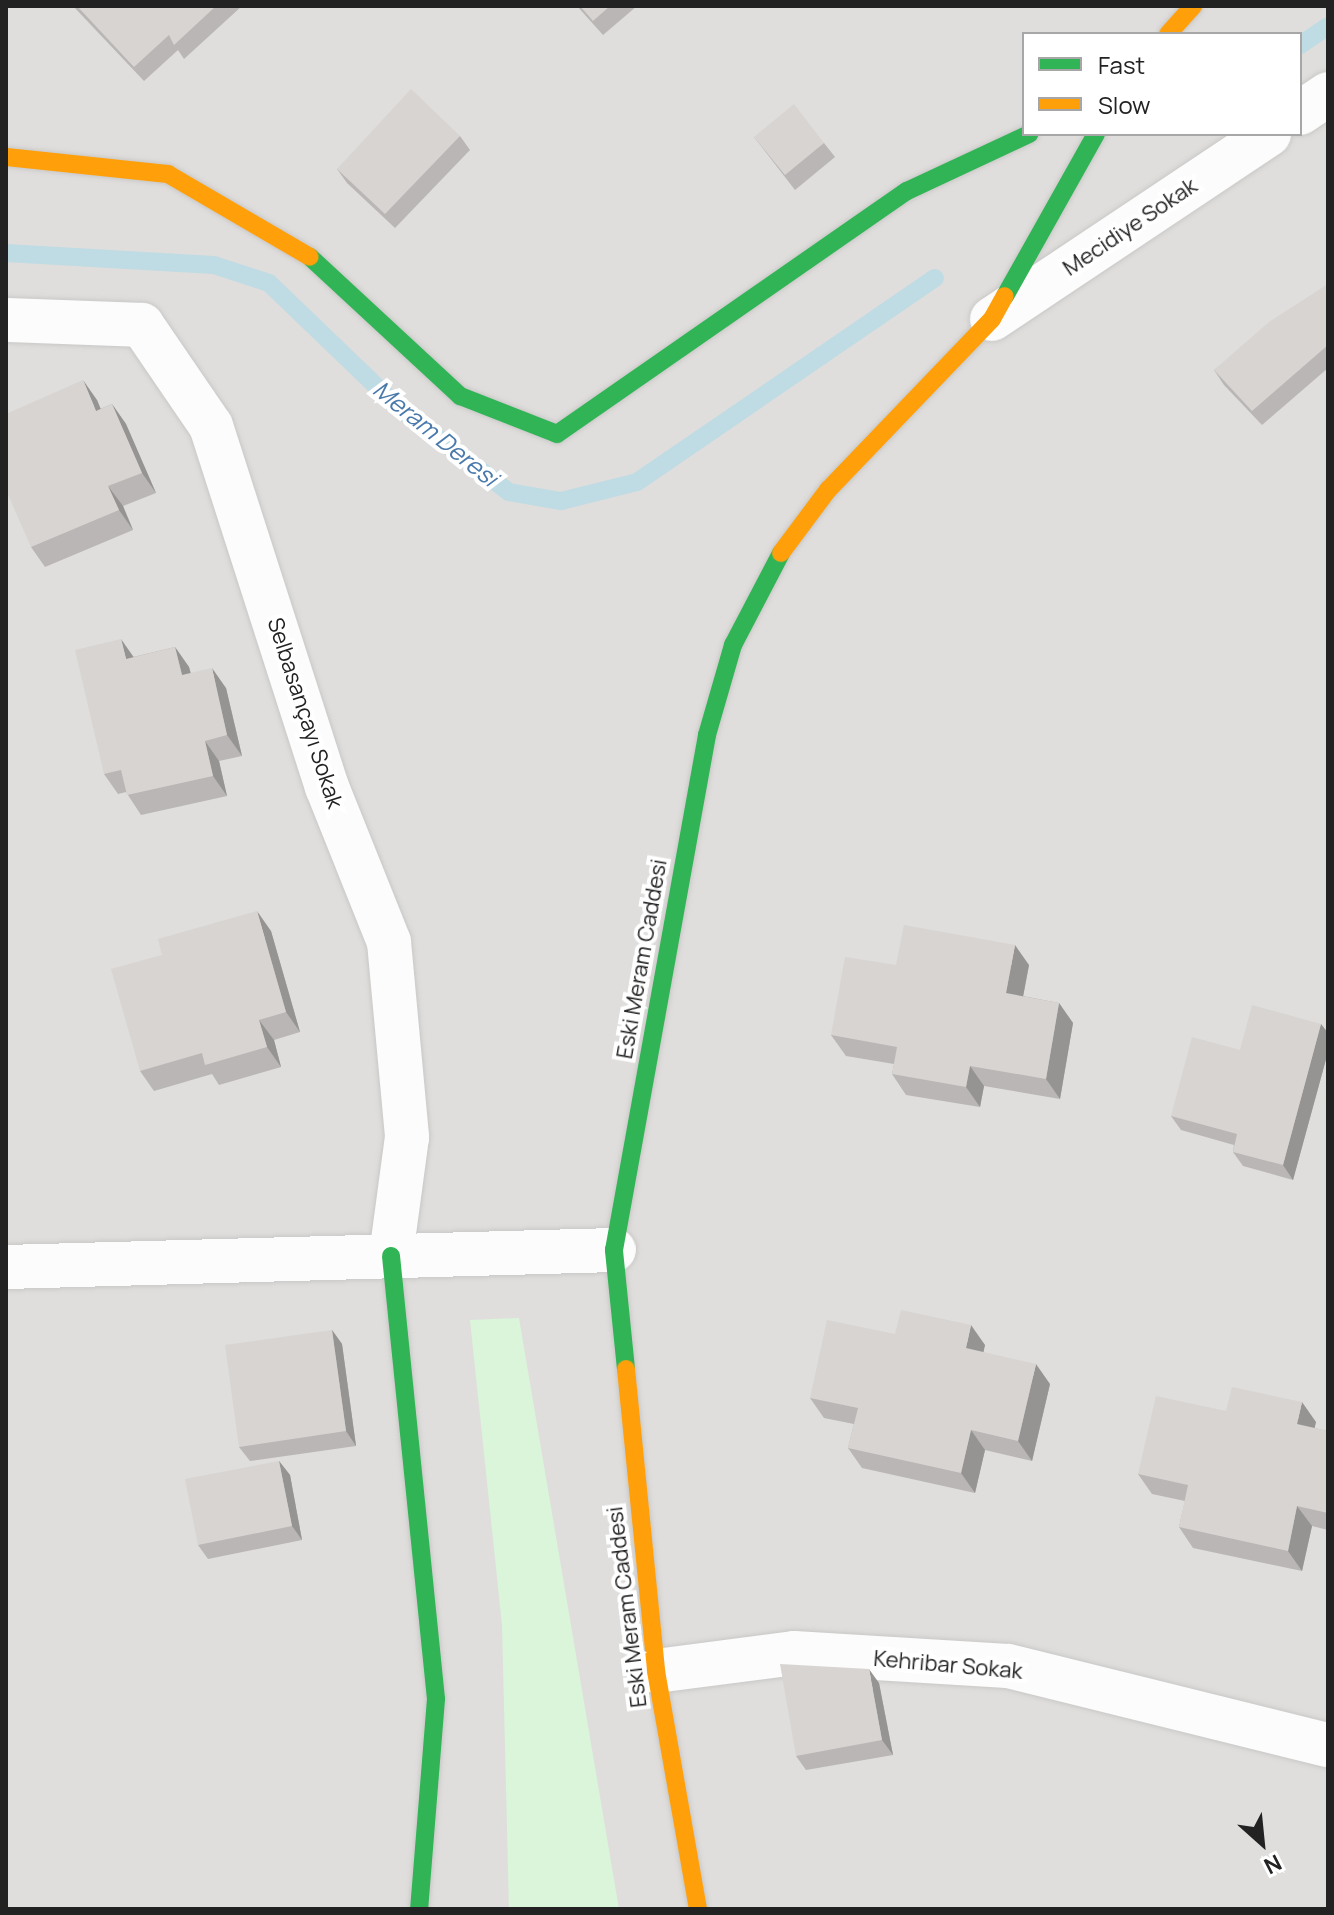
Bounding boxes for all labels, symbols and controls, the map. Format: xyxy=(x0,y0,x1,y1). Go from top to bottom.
legend xyxy=(1022,32,1302,136)
text: Fast xyxy=(1098,48,1145,81)
text: Slow xyxy=(1098,88,1151,121)
street label: Mecidiye Sokak xyxy=(1058,173,1202,281)
water label: Meram Deresi xyxy=(368,374,504,492)
street label: Selbasançayı Sokak xyxy=(262,614,348,812)
street label: Eski Meram Caddesi xyxy=(611,857,673,1061)
street label: Eski Meram Caddesi xyxy=(602,1505,652,1709)
street label: Kehribar Sokak xyxy=(872,1645,1024,1685)
north arrow xyxy=(1222,1803,1302,1883)
text: N xyxy=(1259,1847,1287,1881)

